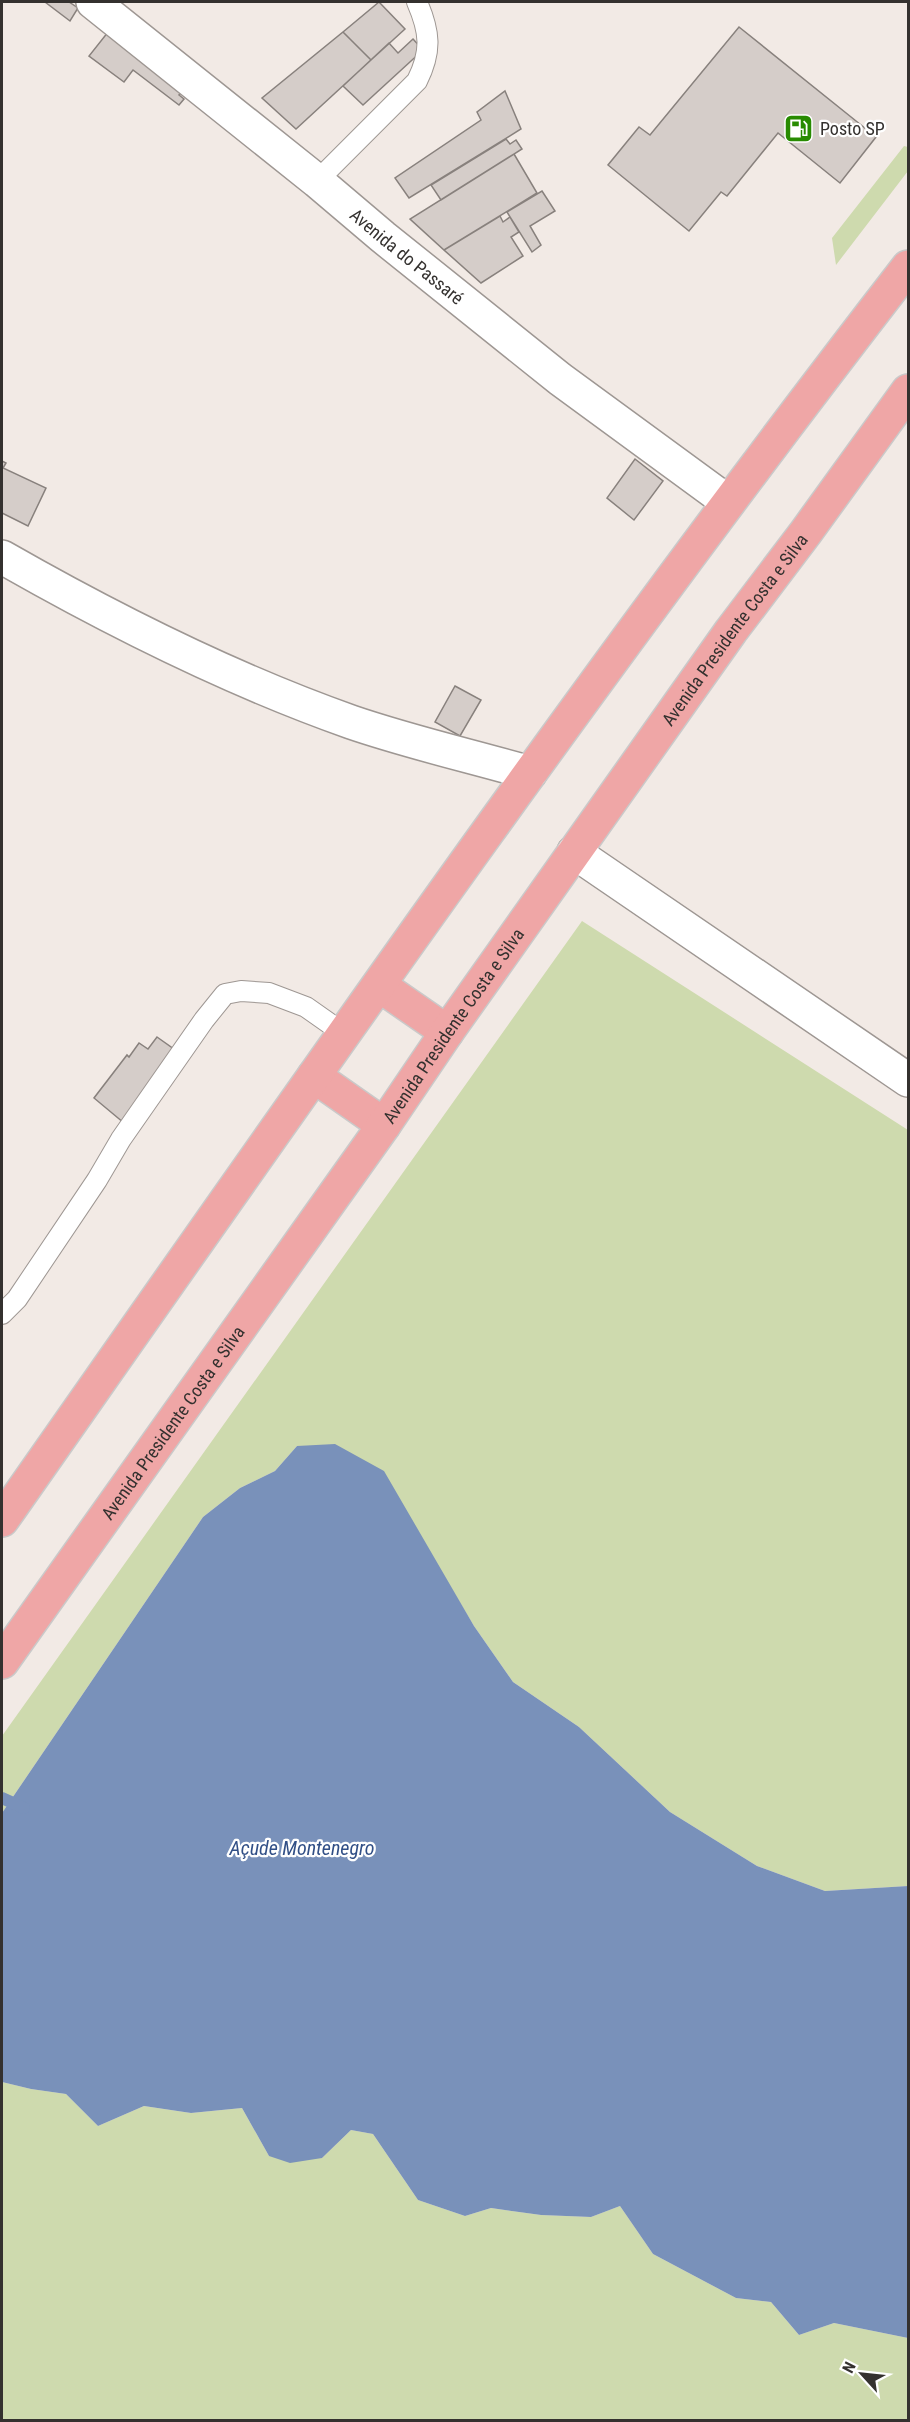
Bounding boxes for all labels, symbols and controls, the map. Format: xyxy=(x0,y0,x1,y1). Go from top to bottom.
fuel station icon: Posto SP xyxy=(783,112,815,144)
place label: Posto SP xyxy=(820,118,885,139)
street label: Avenida do Passaré xyxy=(346,204,468,308)
street label: Avenida Presidente Costa e Silva xyxy=(657,529,812,729)
street label: Avenida Presidente Costa e Silva xyxy=(378,924,528,1127)
street label: Avenida Presidente Costa e Silva xyxy=(96,1322,248,1523)
water label: Açude Montenegro xyxy=(229,1836,374,1860)
north arrow xyxy=(832,2344,892,2404)
text: N xyxy=(838,2359,860,2376)

